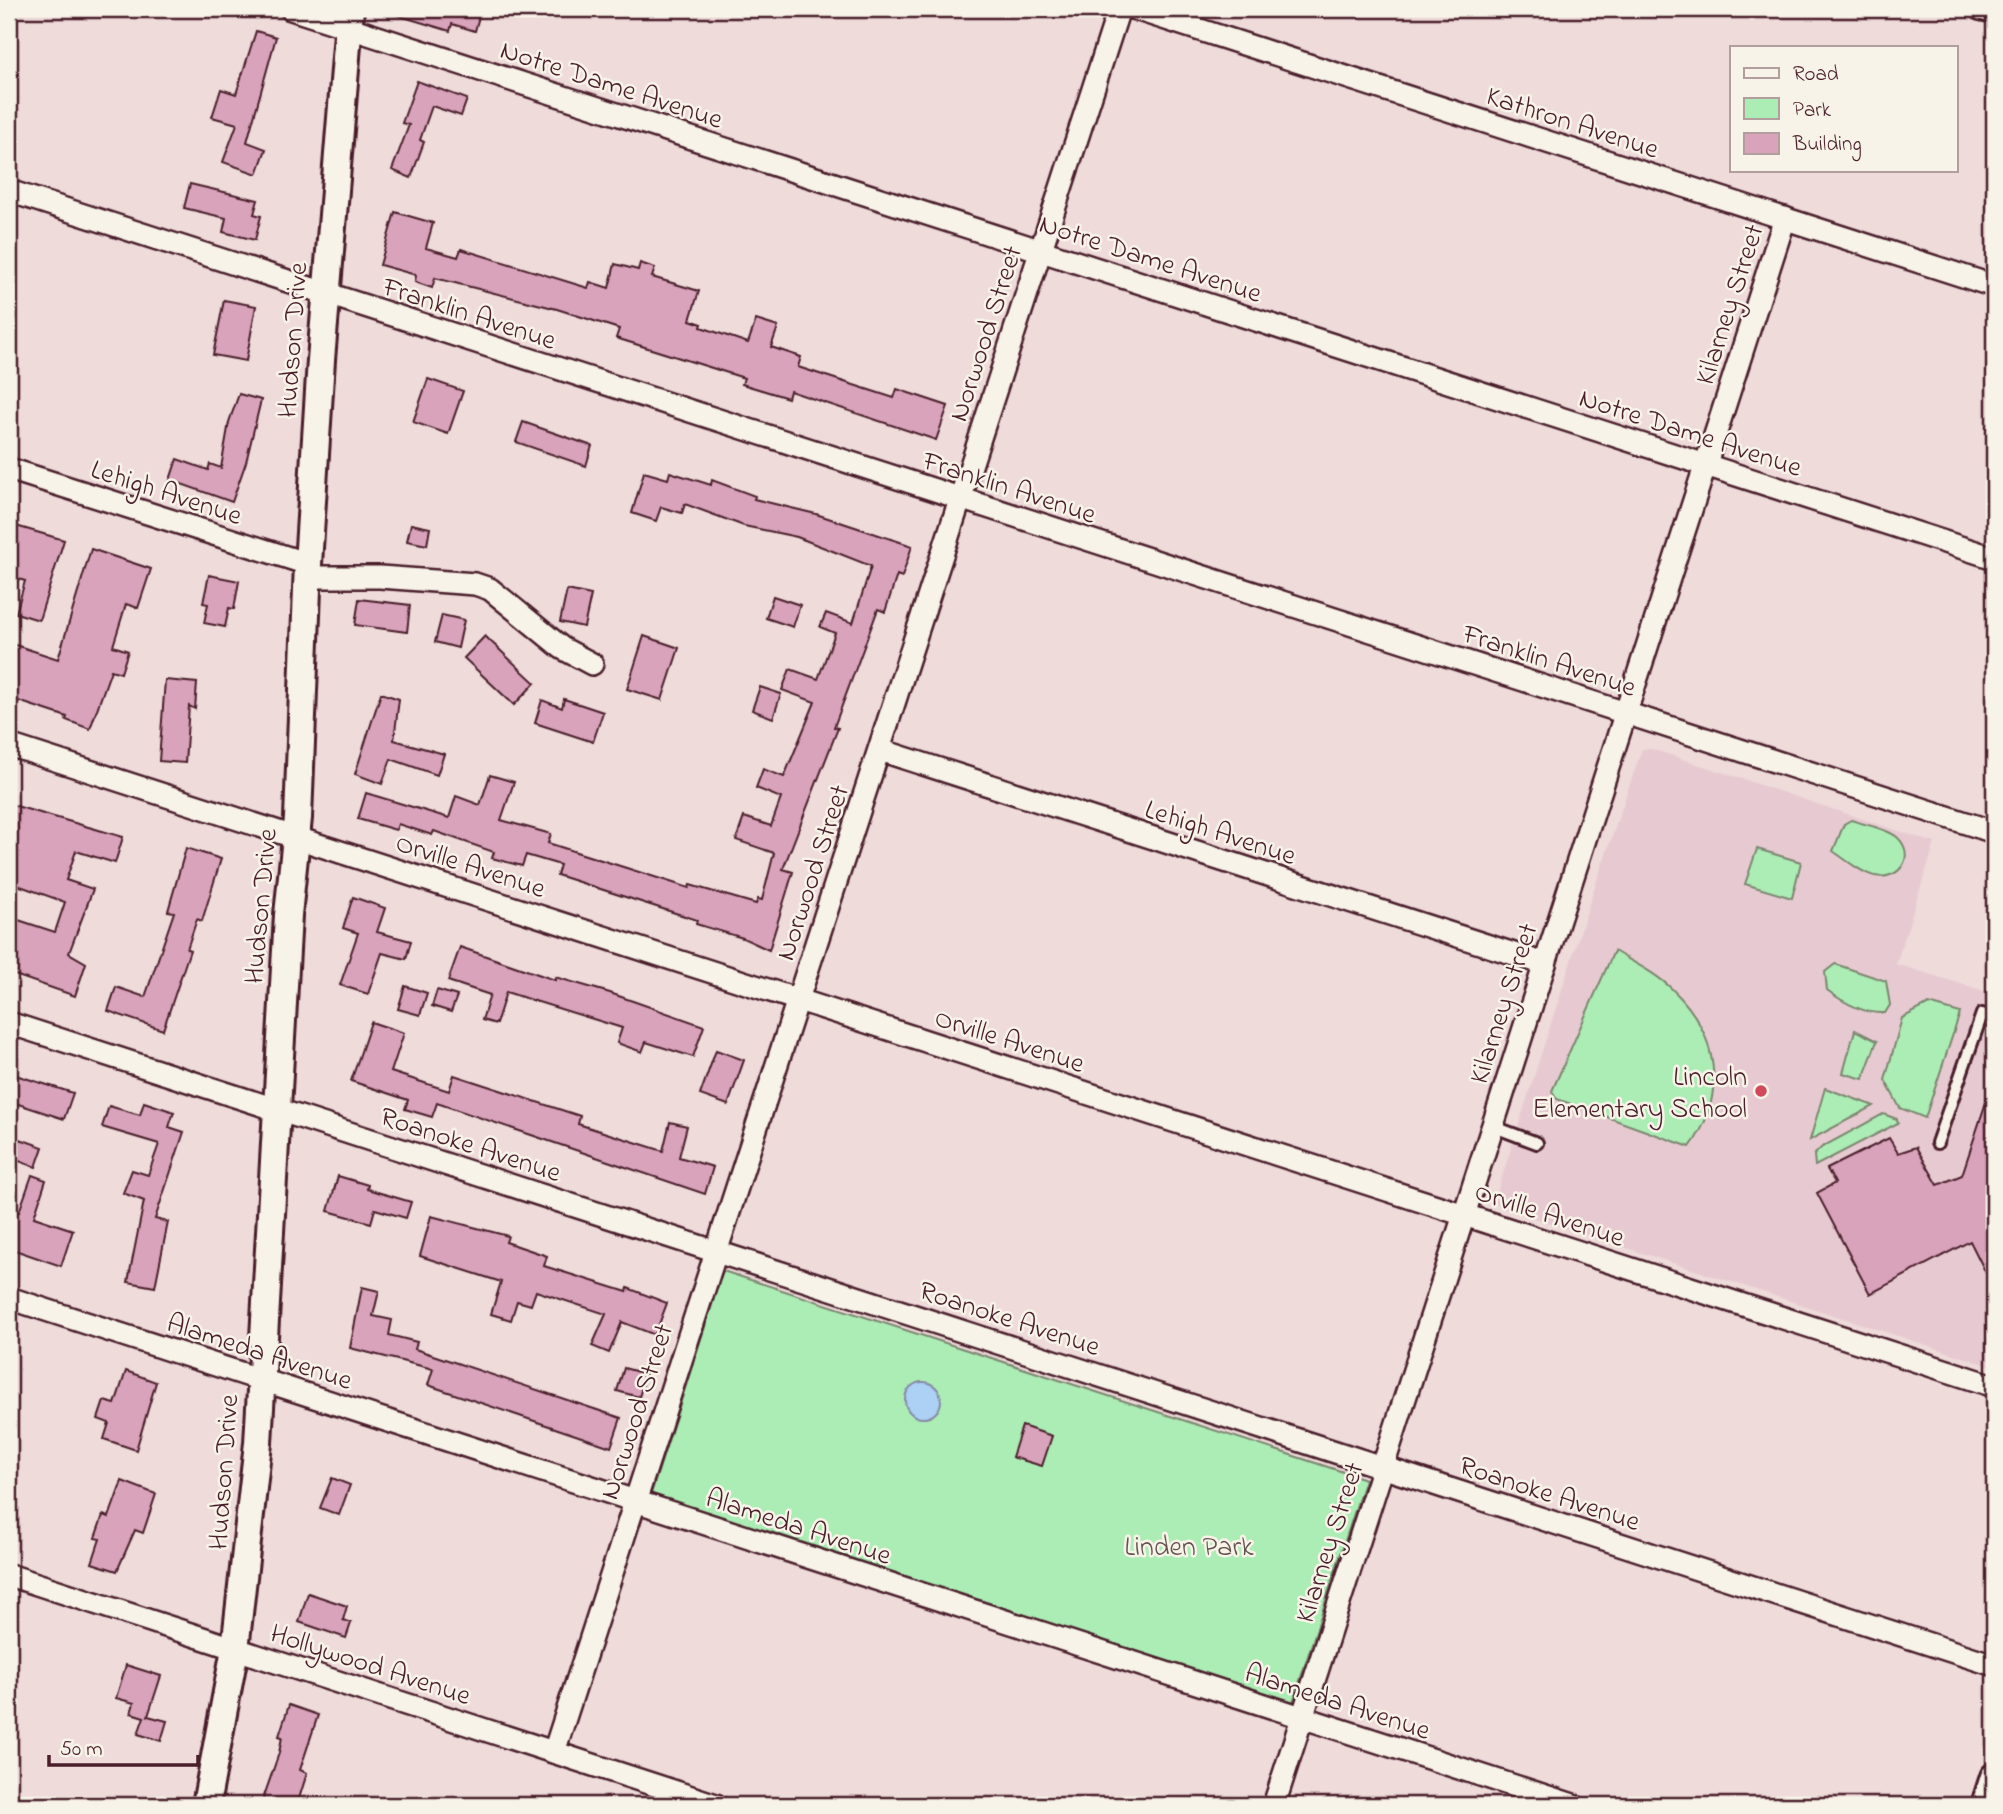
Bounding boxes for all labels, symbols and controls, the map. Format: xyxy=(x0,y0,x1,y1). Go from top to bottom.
street label: Notre Dame Avenue xyxy=(494,31,728,142)
legend xyxy=(1730,46,1958,172)
text: Road xyxy=(1793,60,1839,90)
street label: Kathron Avenue xyxy=(1480,77,1664,172)
text: Park xyxy=(1793,96,1832,126)
text: Building xyxy=(1792,130,1862,162)
street label: Notre Dame Avenue xyxy=(1033,205,1267,316)
street label: Kilarney Street xyxy=(1686,220,1777,391)
street label: Norwood Street xyxy=(940,241,1035,427)
street label: Hudson Drive xyxy=(269,261,320,419)
street label: Franklin Avenue xyxy=(376,268,561,363)
street label: Notre Dame Avenue xyxy=(1573,379,1807,490)
street label: Franklin Avenue xyxy=(916,442,1101,537)
street label: Lehigh Avenue xyxy=(85,451,247,538)
street label: Franklin Avenue xyxy=(1456,615,1641,710)
street label: Norwood Street xyxy=(767,780,862,966)
street label: Lehigh Avenue xyxy=(1139,791,1301,878)
street label: Orville Avenue xyxy=(390,824,551,911)
street label: Hudson Drive xyxy=(235,826,290,986)
street label: Kilarney Street xyxy=(1460,919,1551,1090)
street label: Orville Avenue xyxy=(929,999,1090,1086)
place label: Lincoln Elementary School xyxy=(1532,1058,1747,1131)
marker: Lincoln Elementary School xyxy=(1753,1083,1769,1099)
street label: Roanoke Avenue xyxy=(374,1098,566,1195)
street label: Orville Avenue xyxy=(1469,1173,1630,1260)
street label: Roanoke Avenue xyxy=(913,1272,1105,1369)
street label: Alameda Avenue xyxy=(161,1304,357,1403)
street label: Norwood Street xyxy=(591,1319,686,1505)
street label: Hudson Drive xyxy=(200,1393,251,1551)
street label: Roanoke Avenue xyxy=(1453,1447,1645,1544)
street label: Kilarney Street xyxy=(1286,1458,1377,1629)
street label: Alameda Avenue xyxy=(700,1479,896,1578)
park label: Linden Park xyxy=(1125,1528,1254,1569)
street label: Hollywood Avenue xyxy=(264,1615,476,1718)
street label: Alameda Avenue xyxy=(1239,1654,1435,1753)
scale bar xyxy=(49,1723,198,1767)
text: 50 m xyxy=(60,1735,103,1765)

